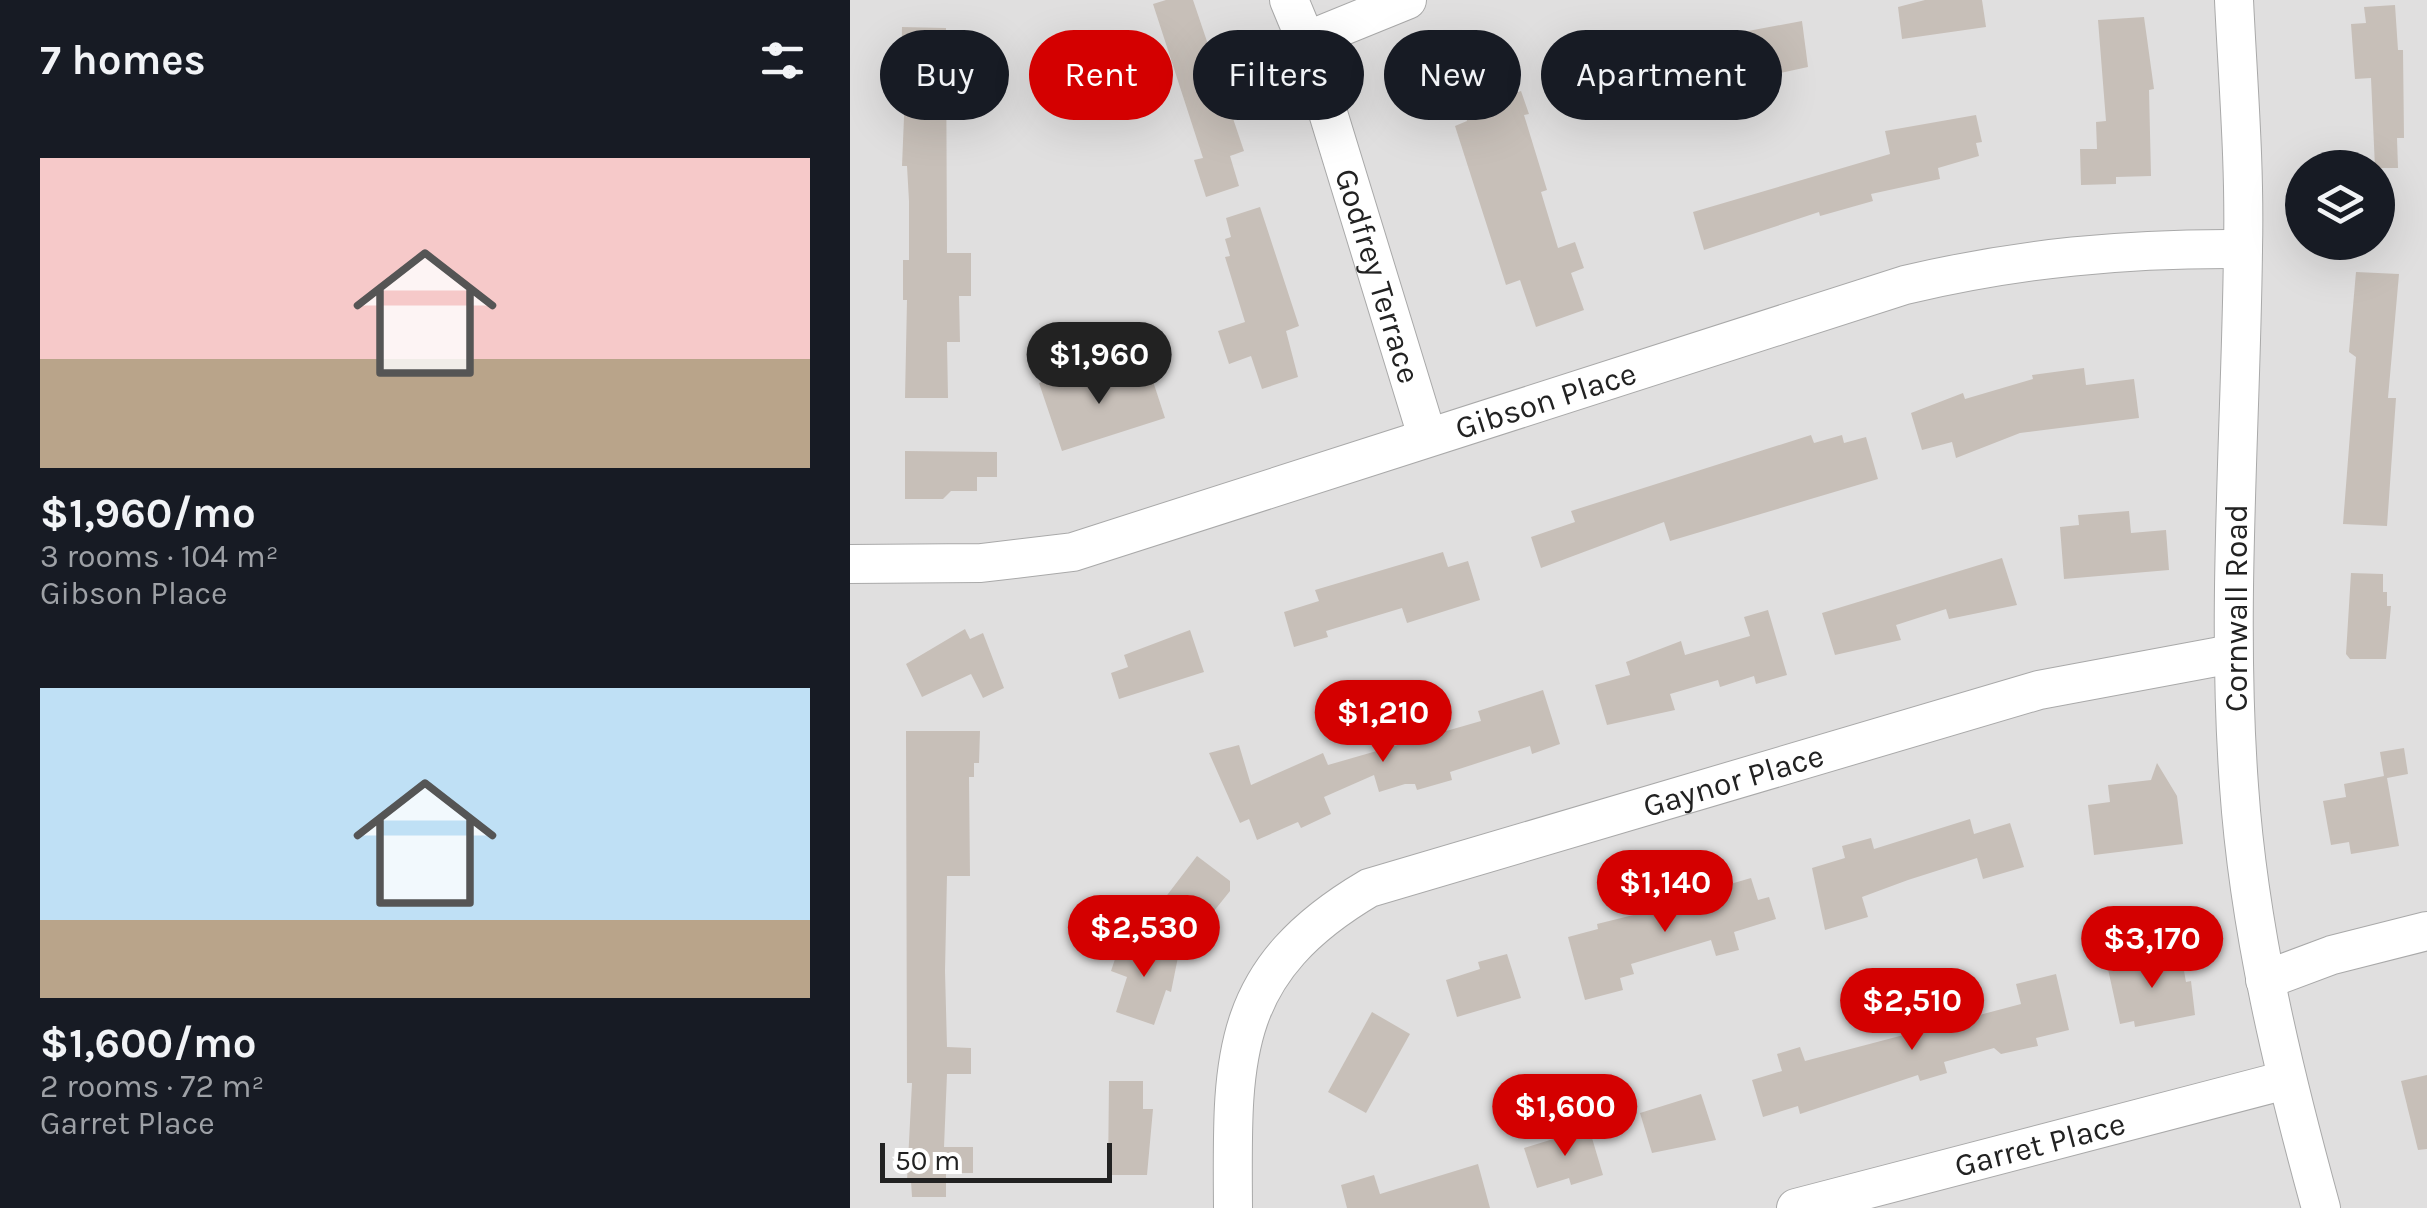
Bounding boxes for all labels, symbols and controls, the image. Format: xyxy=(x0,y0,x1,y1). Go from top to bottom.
chip: Buy xyxy=(880,30,1009,120)
chip: Rent xyxy=(1029,30,1173,120)
chip: Filters xyxy=(1193,30,1364,120)
chip: New xyxy=(1384,30,1521,120)
chip: Apartment xyxy=(1541,30,1782,120)
icon: filters xyxy=(755,33,810,88)
text: 7 homes xyxy=(40,35,206,85)
map controls xyxy=(2285,150,2395,260)
button: layers xyxy=(2285,150,2395,260)
street label: Godfrey Terrace xyxy=(1328,164,1428,388)
icon: home xyxy=(335,223,515,403)
pin: $1,960 xyxy=(1018,322,1180,407)
text: $1,960 xyxy=(1049,336,1149,373)
street label: Gibson Place xyxy=(1451,354,1641,447)
text: $1,960/mo xyxy=(40,488,256,538)
street label: Cornwall Road xyxy=(2218,504,2255,712)
text: 3 rooms · 104 m² xyxy=(40,538,279,575)
text: Gibson Place xyxy=(40,575,228,612)
pin: $1,210 xyxy=(1302,680,1464,765)
text: $1,210 xyxy=(1337,694,1429,731)
street label: Gaynor Place xyxy=(1639,736,1828,825)
icon: home xyxy=(335,753,515,933)
pin: $1,140 xyxy=(1584,850,1746,935)
text: $1,140 xyxy=(1619,864,1711,901)
pin: $2,530 xyxy=(1063,895,1225,980)
pin: $3,170 xyxy=(2071,906,2233,991)
text: $2,530 xyxy=(1090,909,1198,946)
text: $3,170 xyxy=(2103,920,2201,957)
pin: $2,510 xyxy=(1831,968,1993,1053)
text: $2,510 xyxy=(1862,982,1962,1019)
text: $1,600/mo xyxy=(40,1018,257,1068)
text: 2 rooms · 72 m² xyxy=(40,1068,264,1105)
pin: $1,600 xyxy=(1484,1074,1646,1159)
text: $1,600 xyxy=(1514,1088,1616,1125)
street label: Garret Place xyxy=(1951,1104,2129,1184)
text: Garret Place xyxy=(40,1105,215,1142)
scale bar xyxy=(880,1138,1112,1182)
text: 50 m xyxy=(895,1144,960,1177)

